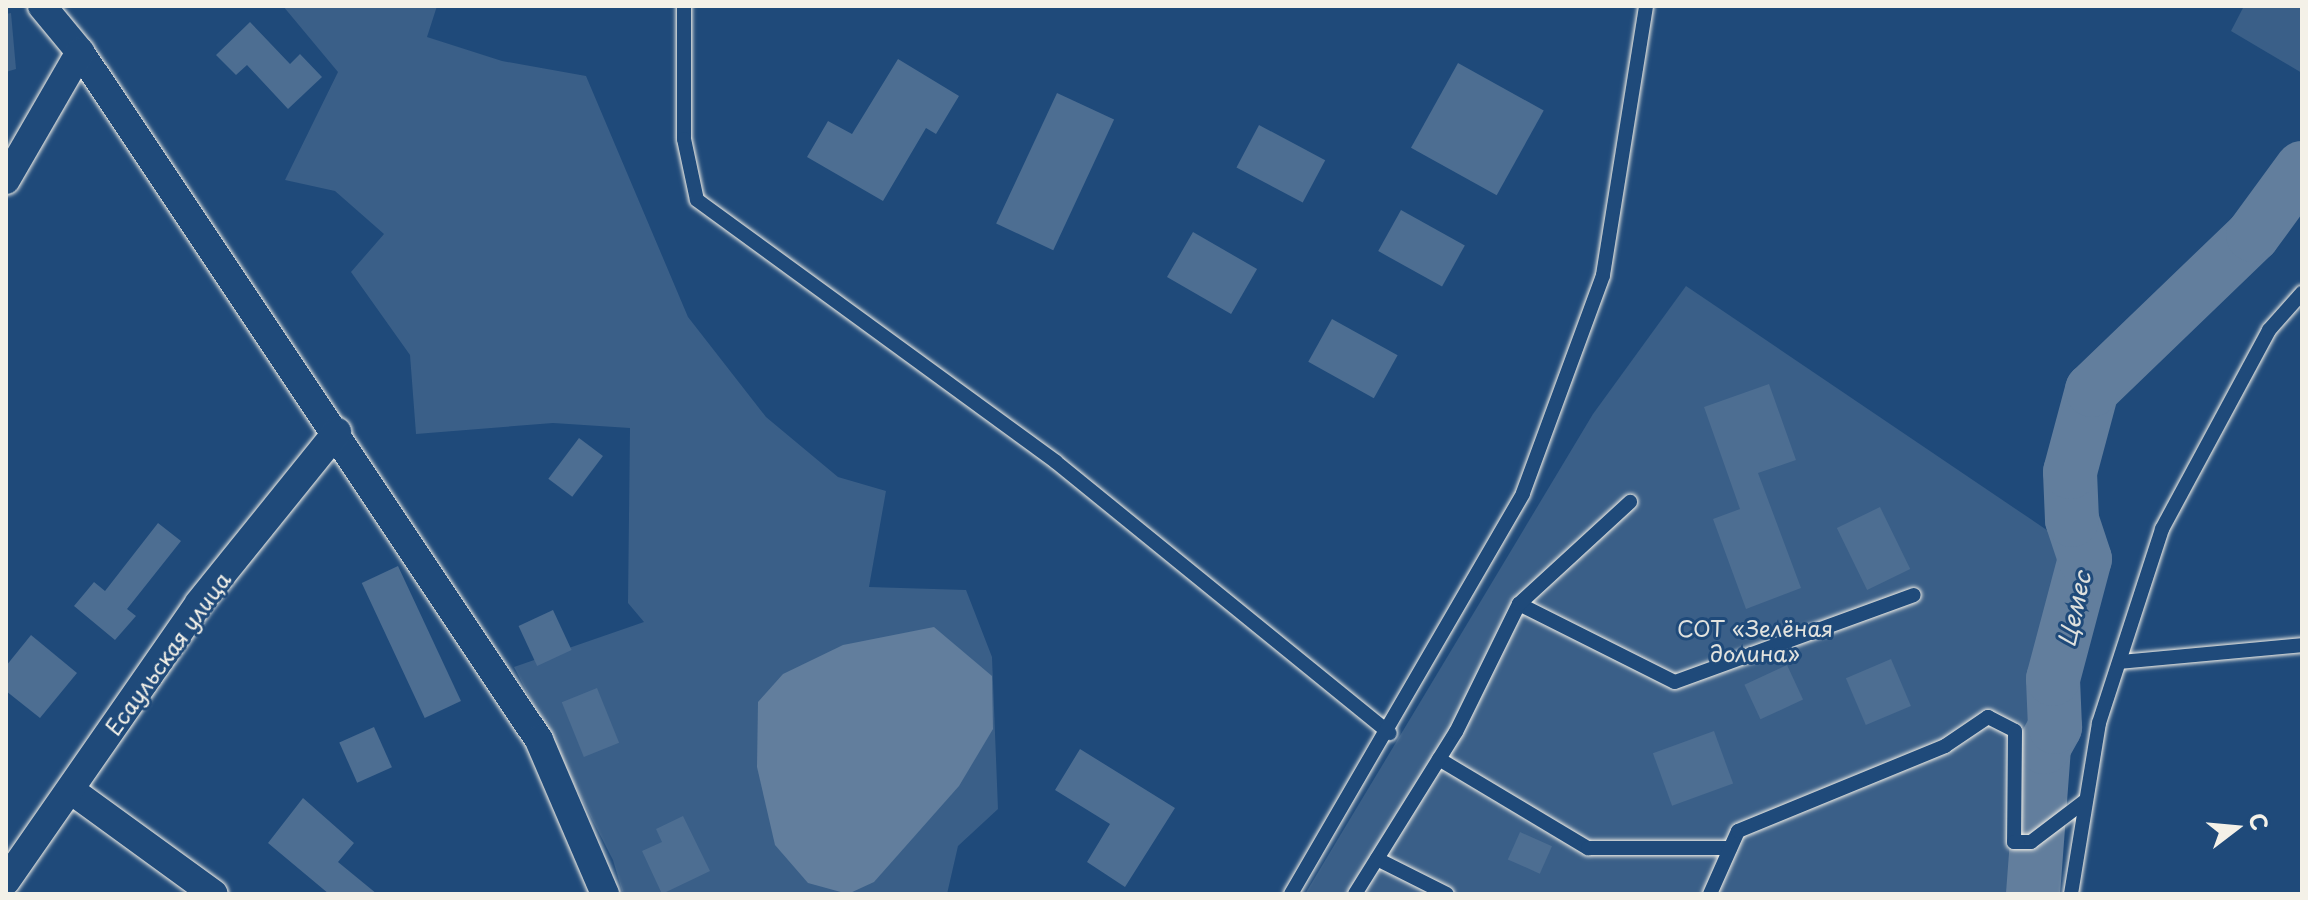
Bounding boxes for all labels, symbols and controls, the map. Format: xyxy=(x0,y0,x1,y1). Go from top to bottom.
street label: Есаульская улица xyxy=(98,565,236,741)
water label: Цемес xyxy=(2051,569,2097,649)
park label: СОТ «Зелёная долина» xyxy=(1677,614,1833,666)
north arrow xyxy=(2196,788,2276,868)
text: С xyxy=(2241,809,2278,834)

